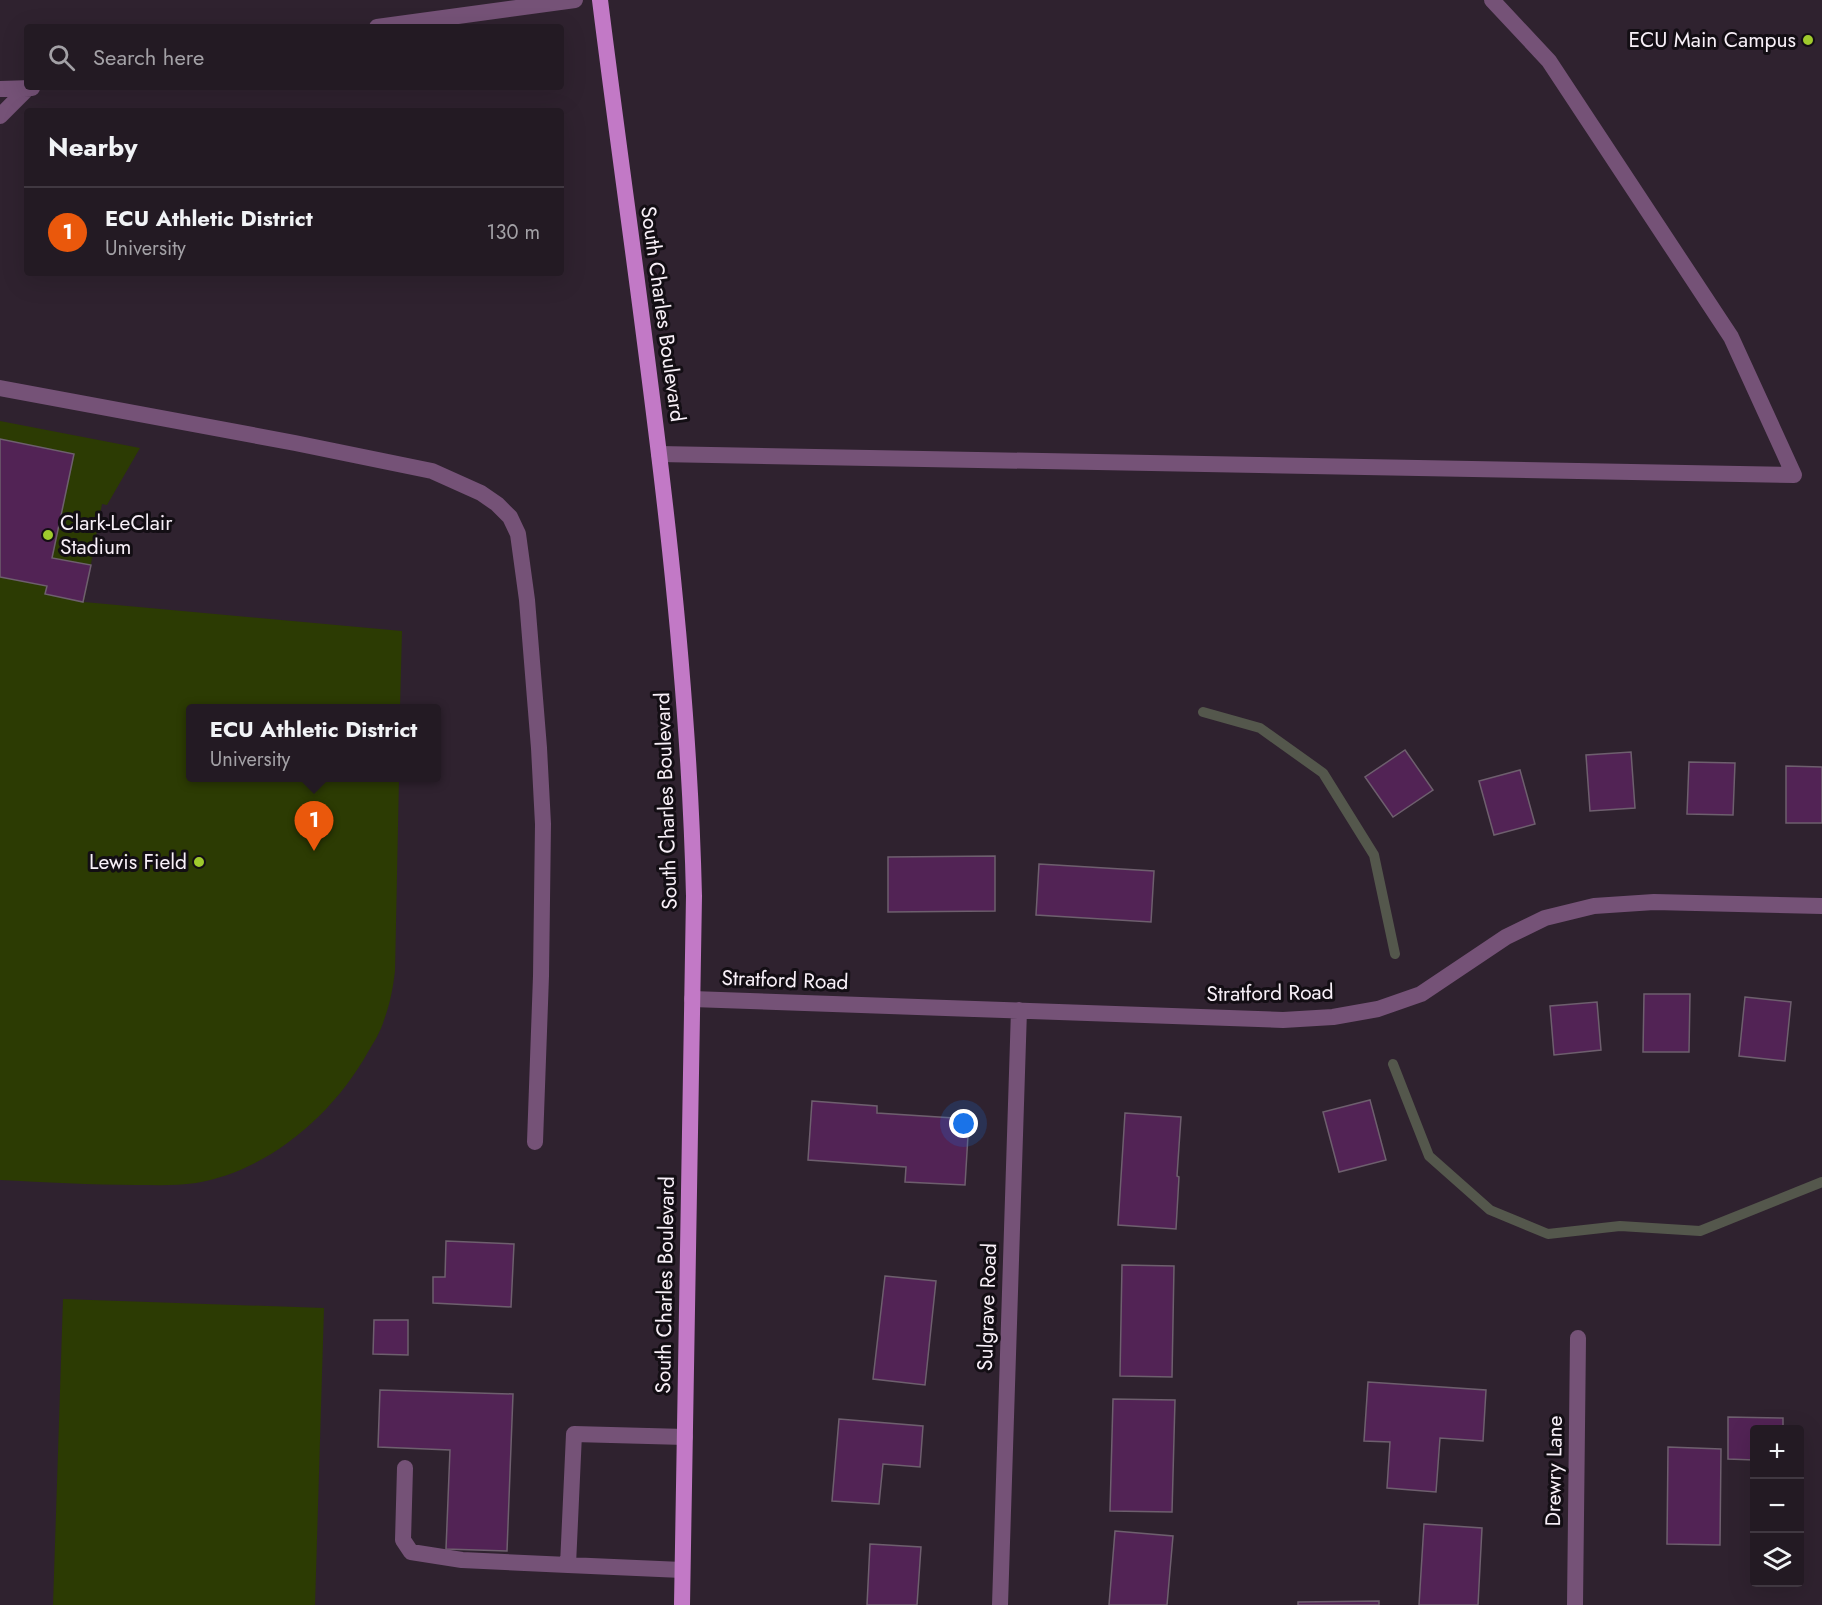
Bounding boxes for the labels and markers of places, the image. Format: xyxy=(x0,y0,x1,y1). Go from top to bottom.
place label: ECU Main Campus xyxy=(1628,25,1796,55)
marker: ECU Main Campus xyxy=(1801,33,1815,47)
place label: Clark-LeClair Stadium xyxy=(60,508,173,562)
marker: Clark-LeClair Stadium xyxy=(41,528,55,542)
pin: 1 xyxy=(294,802,334,851)
place label: Lewis Field xyxy=(89,847,187,877)
marker: Lewis Field xyxy=(192,855,206,869)

